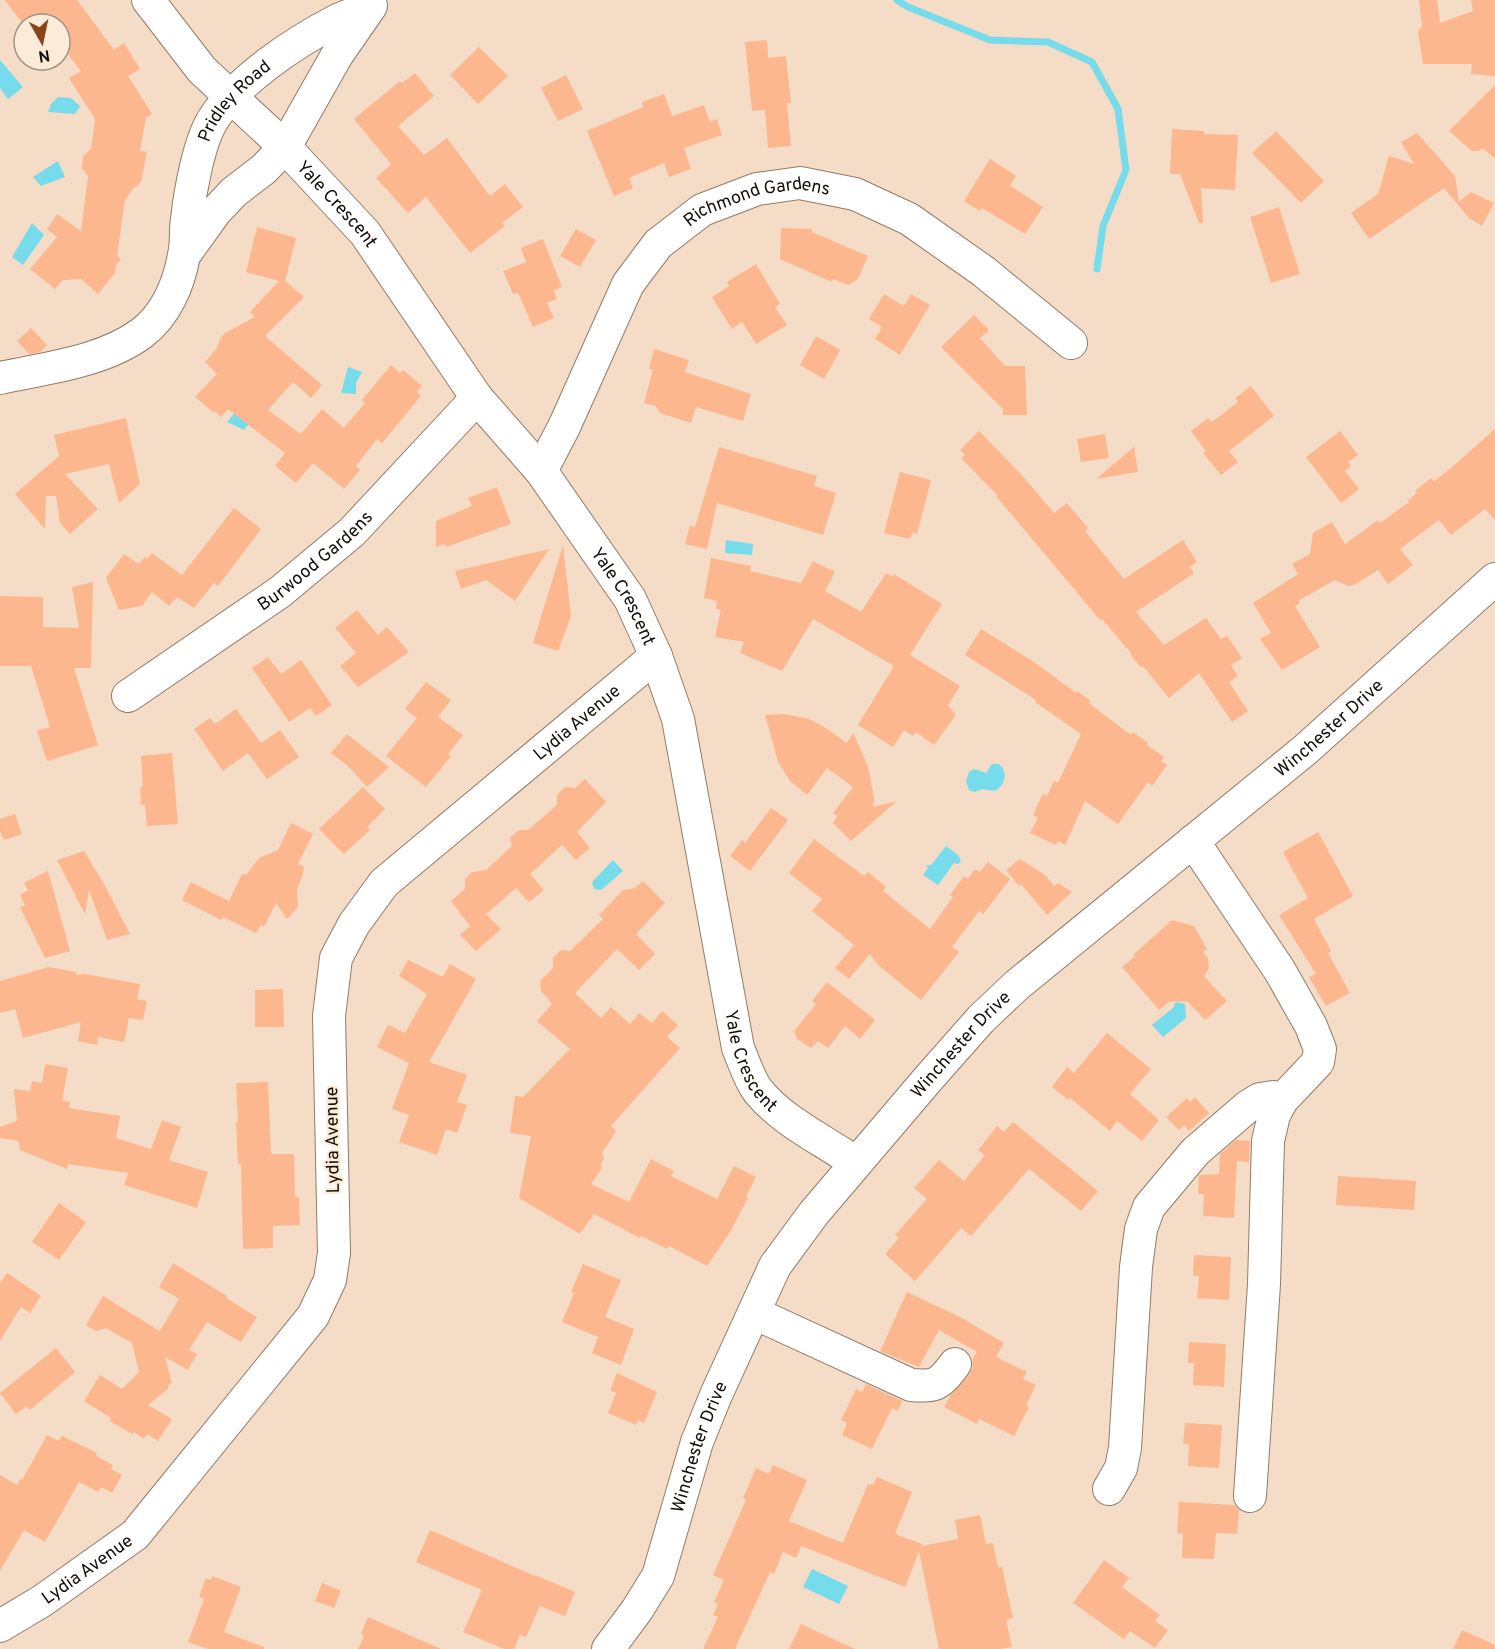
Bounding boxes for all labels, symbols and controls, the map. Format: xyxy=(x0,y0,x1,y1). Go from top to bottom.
north arrow xyxy=(12,12,72,72)
text: N xyxy=(37,44,51,66)
street label: Pridley Road xyxy=(194,56,276,146)
street label: Yale Crescent xyxy=(291,157,382,253)
street label: Richmond Gardens xyxy=(680,173,832,233)
street label: Burwood Gardens xyxy=(254,507,379,617)
street label: Yale Crescent xyxy=(585,544,660,649)
street label: Winchester Drive xyxy=(1270,675,1389,783)
street label: Lydia Avenue xyxy=(529,680,626,766)
street label: Winchester Drive xyxy=(907,987,1016,1104)
street label: Yale Crescent xyxy=(718,1008,782,1118)
street label: Lydia Avenue xyxy=(321,1086,346,1193)
street label: Winchester Drive xyxy=(667,1378,734,1516)
street label: Lydia Avenue xyxy=(38,1530,138,1611)

